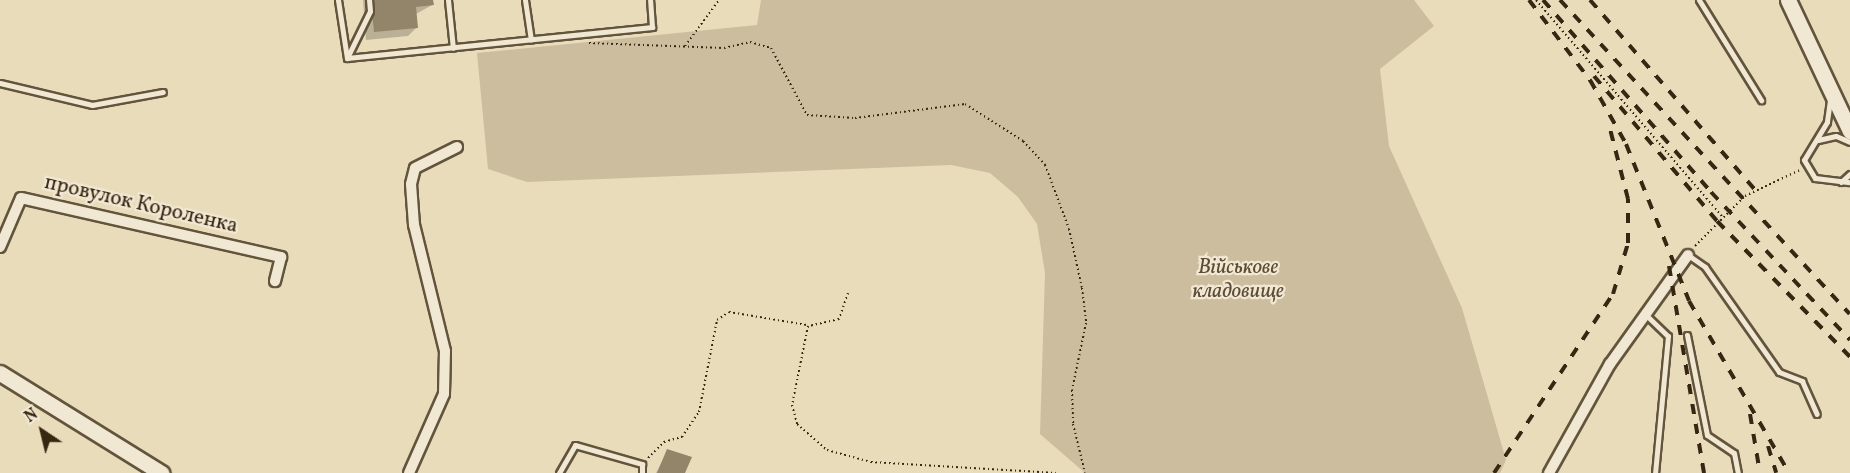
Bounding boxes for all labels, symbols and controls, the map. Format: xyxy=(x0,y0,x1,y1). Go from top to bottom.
street label: провулок Короленка xyxy=(42,170,240,240)
park label: Військове кладовище xyxy=(1192,255,1284,305)
north arrow xyxy=(12,401,72,461)
text: N xyxy=(21,404,43,429)

